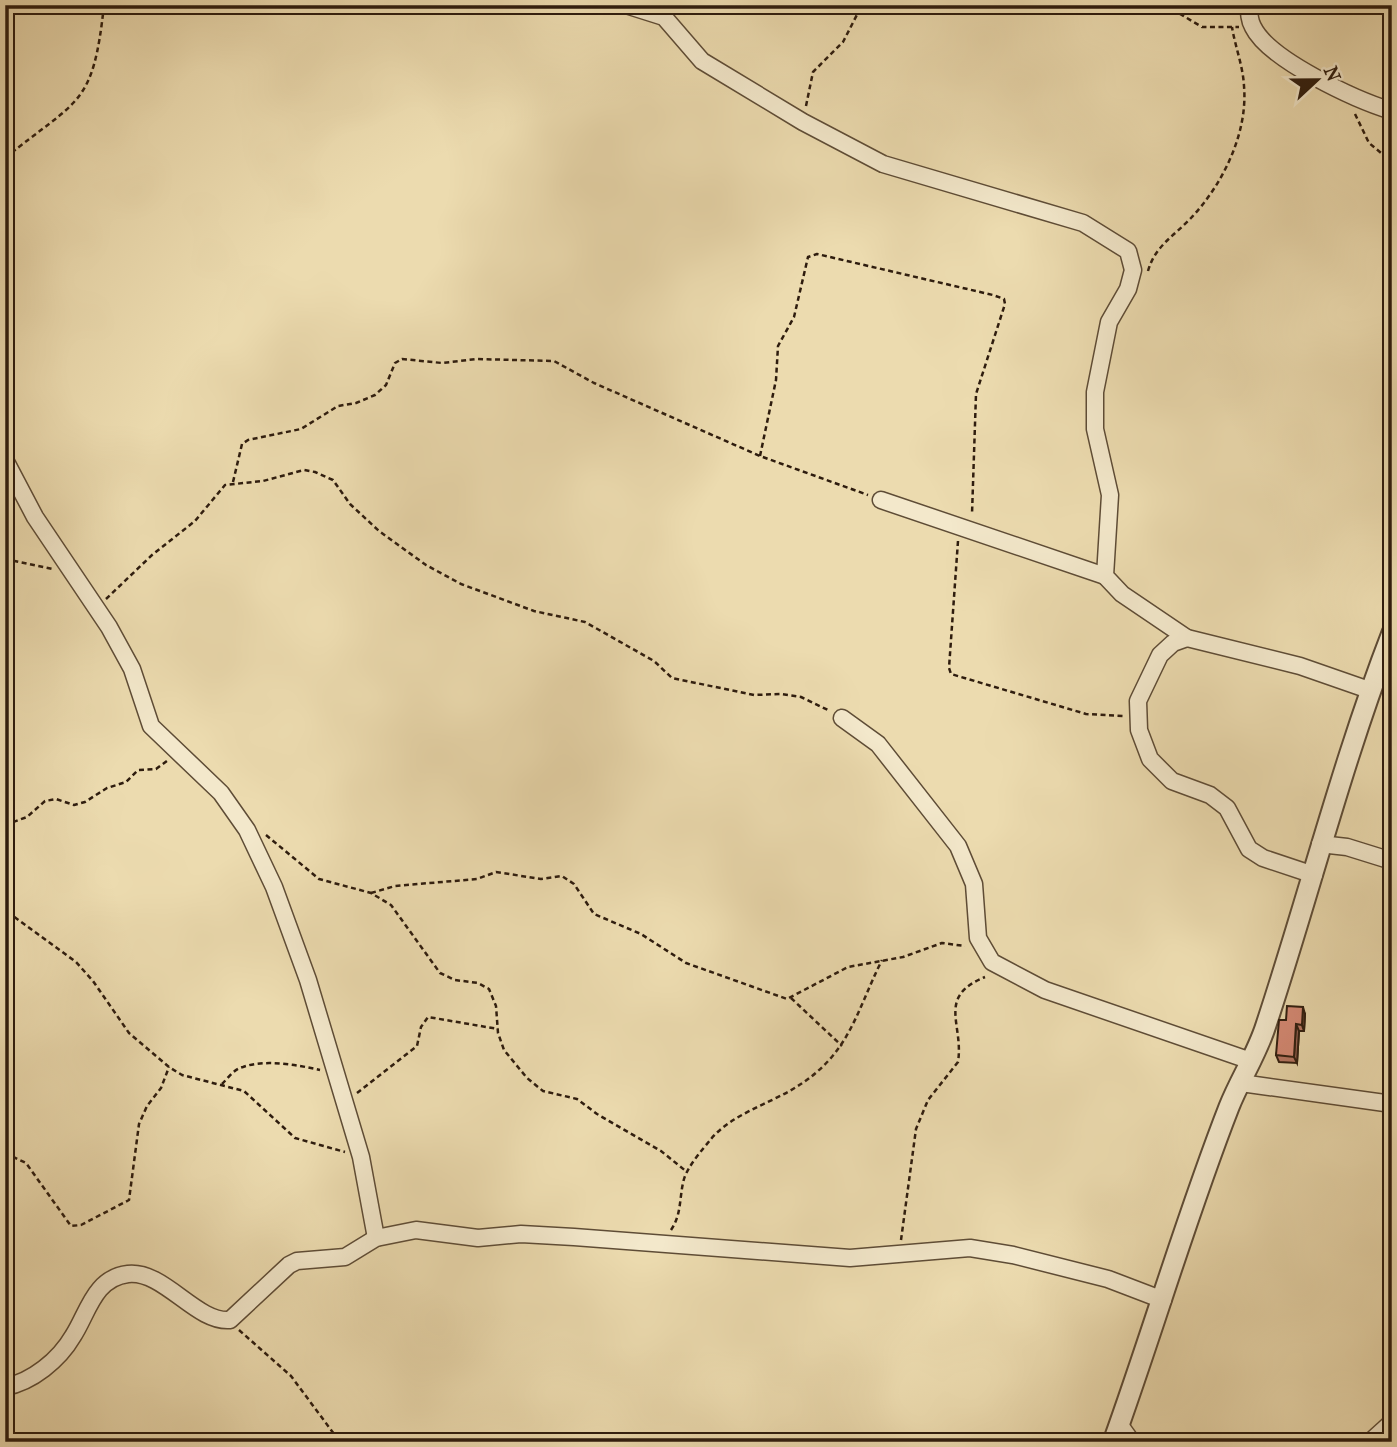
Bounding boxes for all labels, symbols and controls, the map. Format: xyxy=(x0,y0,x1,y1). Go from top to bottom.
north arrow xyxy=(1282,46,1352,116)
text: N xyxy=(1319,63,1345,85)

